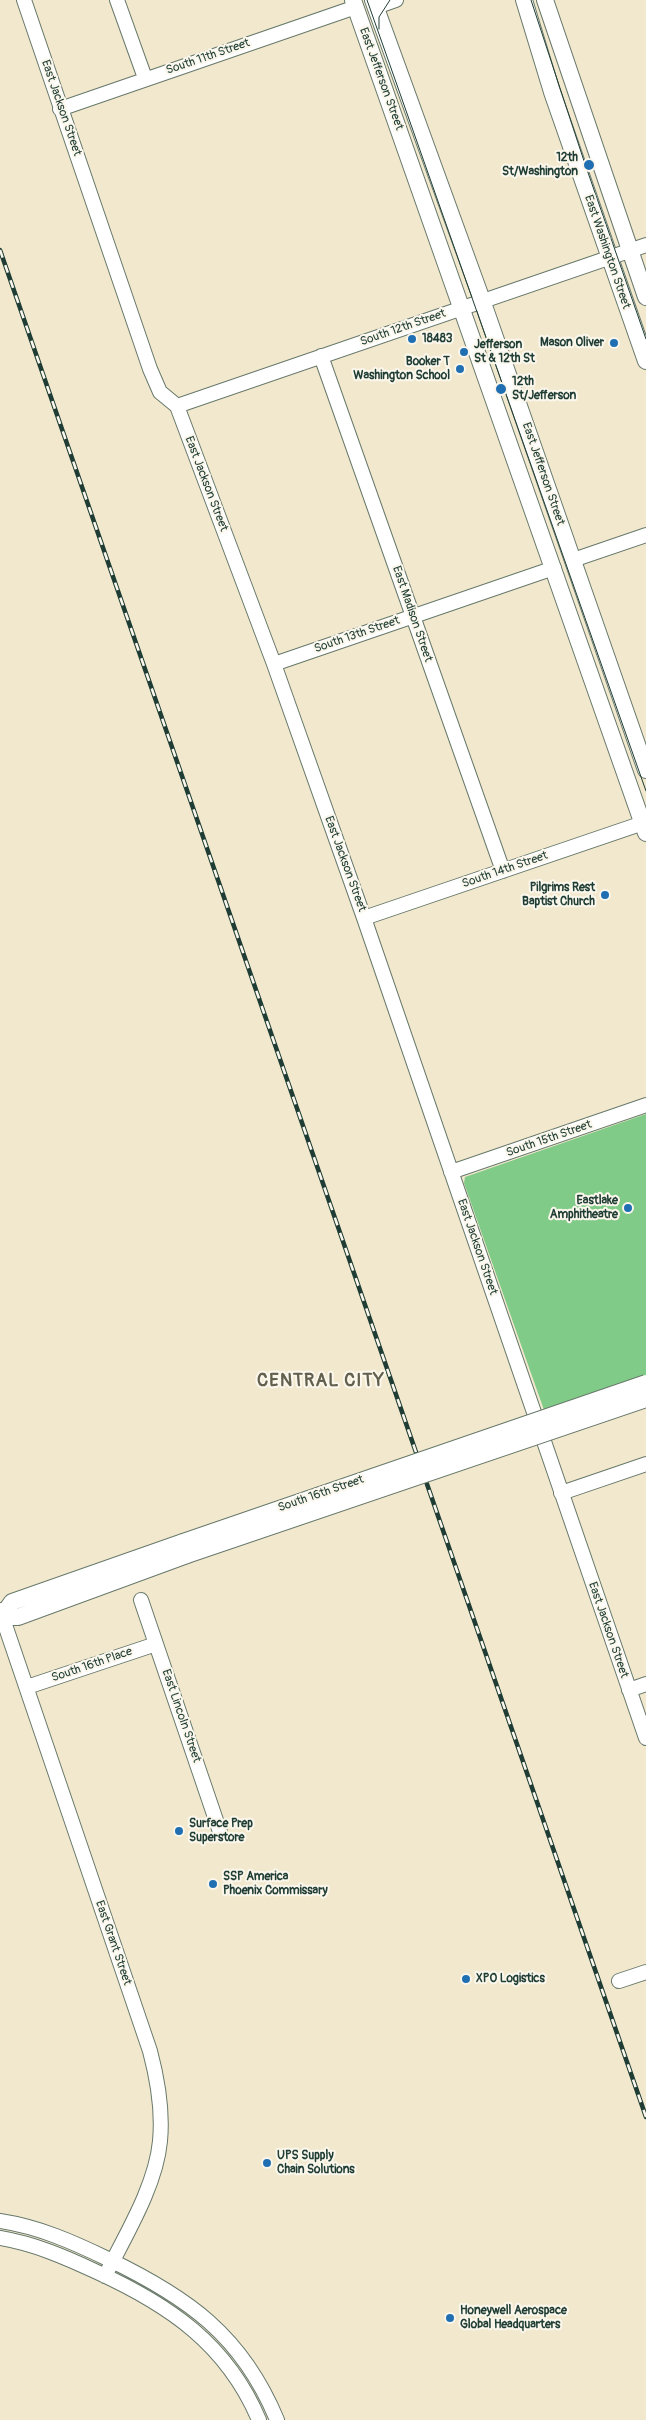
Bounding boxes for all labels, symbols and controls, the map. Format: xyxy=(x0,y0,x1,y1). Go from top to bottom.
street label: East Jefferson Street xyxy=(356,26,406,132)
street label: South 11th Street xyxy=(164,36,252,78)
street label: East Jackson Street xyxy=(38,58,84,158)
place label: 12th St/Washington xyxy=(502,151,578,179)
marker: 12th St/Washington xyxy=(582,158,596,172)
street label: East Washington Street xyxy=(581,193,633,311)
street label: South 12th Street xyxy=(358,307,448,349)
place label: 18483 xyxy=(422,332,452,346)
marker: 18483 xyxy=(406,333,418,345)
place label: Mason Oliver xyxy=(540,336,604,350)
marker: Mason Oliver xyxy=(608,337,620,349)
place label: Jefferson St & 12th St xyxy=(474,338,535,366)
marker: Jefferson St & 12th St xyxy=(458,346,470,358)
place label: Booker T Washington School xyxy=(353,355,450,383)
marker: Booker T Washington School xyxy=(454,363,466,375)
place label: 12th St/Jefferson xyxy=(512,375,576,403)
marker: 12th St/Jefferson xyxy=(494,382,508,396)
street label: East Jefferson Street xyxy=(519,421,567,527)
street label: East Jackson Street xyxy=(181,434,231,534)
street label: East Madison Street xyxy=(389,564,435,664)
street label: South 13th Street xyxy=(312,614,402,656)
street label: East Jackson Street xyxy=(321,814,369,914)
street label: South 14th Street xyxy=(460,849,550,891)
place label: Pilgrims Rest Baptist Church xyxy=(522,881,595,909)
marker: Pilgrims Rest Baptist Church xyxy=(599,889,611,901)
street label: South 15th Street xyxy=(504,1118,594,1160)
place label: Eastlake Amphitheatre xyxy=(550,1194,618,1222)
street label: East Jackson Street xyxy=(454,1197,500,1297)
marker: Eastlake Amphitheatre xyxy=(622,1202,634,1214)
district label: CENTRAL CITY xyxy=(256,1370,386,1392)
street label: South 16th Street xyxy=(276,1473,366,1515)
street label: East Jackson Street xyxy=(585,1580,631,1680)
street label: South 16th Place xyxy=(50,1644,134,1686)
street label: East Lincoln Street xyxy=(158,1668,204,1764)
place label: Surface Prep Superstore xyxy=(189,1817,253,1845)
marker: Surface Prep Superstore xyxy=(173,1825,185,1837)
place label: SSP America Phoenix Commissary xyxy=(223,1870,328,1898)
marker: SSP America Phoenix Commissary xyxy=(207,1878,219,1890)
street label: East Grant Street xyxy=(92,1899,134,1987)
place label: XPO Logistics xyxy=(476,1972,545,1986)
marker: XPO Logistics xyxy=(460,1973,472,1985)
place label: UPS Supply Chain Solutions xyxy=(277,2149,355,2177)
marker: UPS Supply Chain Solutions xyxy=(261,2157,273,2169)
place label: Honeywell Aerospace Global Headquarters xyxy=(460,2304,567,2332)
marker: Honeywell Aerospace Global Headquarters xyxy=(444,2312,456,2324)

